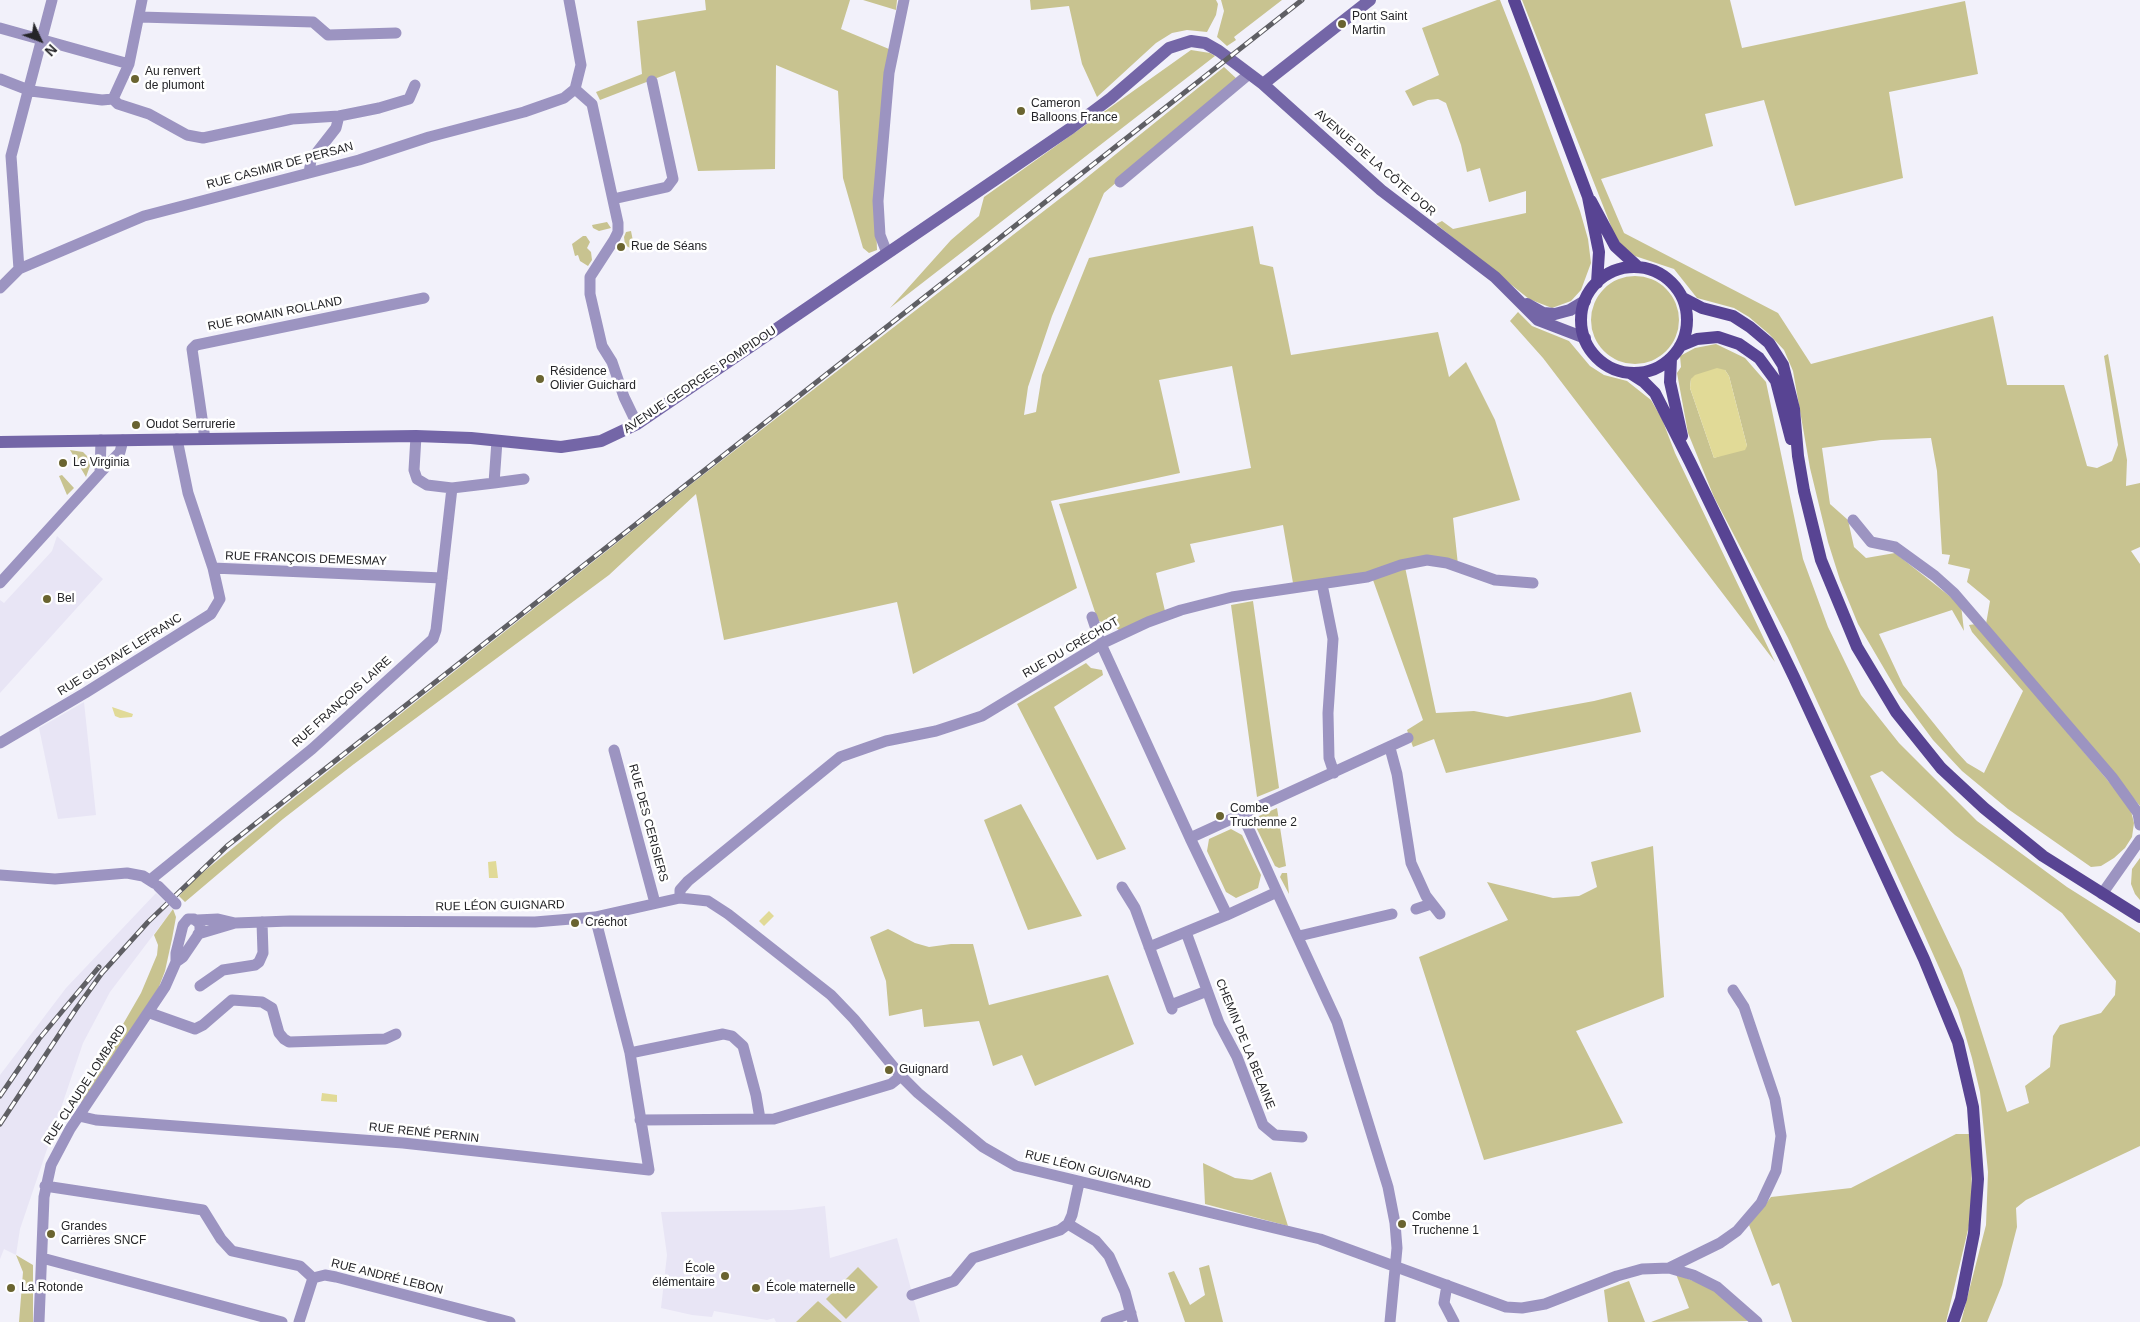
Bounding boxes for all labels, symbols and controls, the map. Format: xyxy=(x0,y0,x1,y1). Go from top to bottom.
place label: Pont Saint Martin xyxy=(1352,10,1407,38)
north arrow xyxy=(15,15,65,65)
marker: Pont Saint Martin xyxy=(1336,18,1348,30)
text: N xyxy=(42,41,60,59)
place label: Au renvert de plumont xyxy=(145,65,204,93)
marker: Au renvert de plumont xyxy=(129,73,141,85)
place label: Cameron Balloons France xyxy=(1031,97,1118,125)
marker: Cameron Balloons France xyxy=(1015,105,1027,117)
street label: AVENUE DE LA CÔTE D'OR xyxy=(1312,107,1438,219)
street label: RUE CASIMIR DE PERSAN xyxy=(205,139,355,193)
place label: Rue de Séans xyxy=(631,240,707,254)
marker: Rue de Séans xyxy=(615,241,627,253)
street label: RUE ROMAIN ROLLAND xyxy=(207,294,343,334)
street label: AVENUE GEORGES POMPIDOU xyxy=(621,323,779,437)
place label: Résidence Olivier Guichard xyxy=(550,365,636,393)
marker: Résidence Olivier Guichard xyxy=(534,373,546,385)
place label: Oudot Serrurerie xyxy=(146,418,235,432)
marker: Oudot Serrurerie xyxy=(130,419,142,431)
place label: Le Virginia xyxy=(73,456,129,470)
marker: Le Virginia xyxy=(57,457,69,469)
street label: RUE FRANÇOIS DEMESMAY xyxy=(225,549,387,569)
place label: Bel xyxy=(57,592,74,606)
marker: Bel xyxy=(41,593,53,605)
street label: RUE GUSTAVE LEFRANC xyxy=(55,611,185,699)
street label: RUE DU CRÉCHOT xyxy=(1020,615,1122,681)
street label: RUE FRANÇOIS LAIRE xyxy=(289,654,395,750)
street label: RUE DES CERISIERS xyxy=(625,763,671,883)
place label: Combe Truchenne 2 xyxy=(1230,802,1297,830)
marker: Combe Truchenne 2 xyxy=(1214,810,1226,822)
street label: RUE LÉON GUIGNARD xyxy=(435,898,565,914)
place label: Créchot xyxy=(585,916,627,930)
marker: Créchot xyxy=(569,917,581,929)
street label: CHEMIN DE LA BELAINE xyxy=(1212,977,1278,1111)
street label: RUE CLAUDE LOMBARD xyxy=(41,1022,129,1148)
place label: Guignard xyxy=(899,1063,948,1077)
marker: Guignard xyxy=(883,1064,895,1076)
street label: RUE RENÉ PERNIN xyxy=(368,1120,480,1146)
street label: RUE LÉON GUIGNARD xyxy=(1024,1147,1152,1193)
place label: Combe Truchenne 1 xyxy=(1412,1210,1479,1238)
marker: Combe Truchenne 1 xyxy=(1396,1218,1408,1230)
place label: Grandes Carrières SNCF xyxy=(61,1220,146,1248)
marker: Grandes Carrières SNCF xyxy=(45,1228,57,1240)
street label: RUE ANDRÉ LEBON xyxy=(330,1256,444,1298)
place label: École élémentaire xyxy=(652,1262,715,1290)
marker: École élémentaire xyxy=(719,1270,731,1282)
place label: La Rotonde xyxy=(21,1281,83,1295)
place label: École maternelle xyxy=(766,1281,855,1295)
marker: La Rotonde xyxy=(5,1282,17,1294)
marker: École maternelle xyxy=(750,1282,762,1294)

